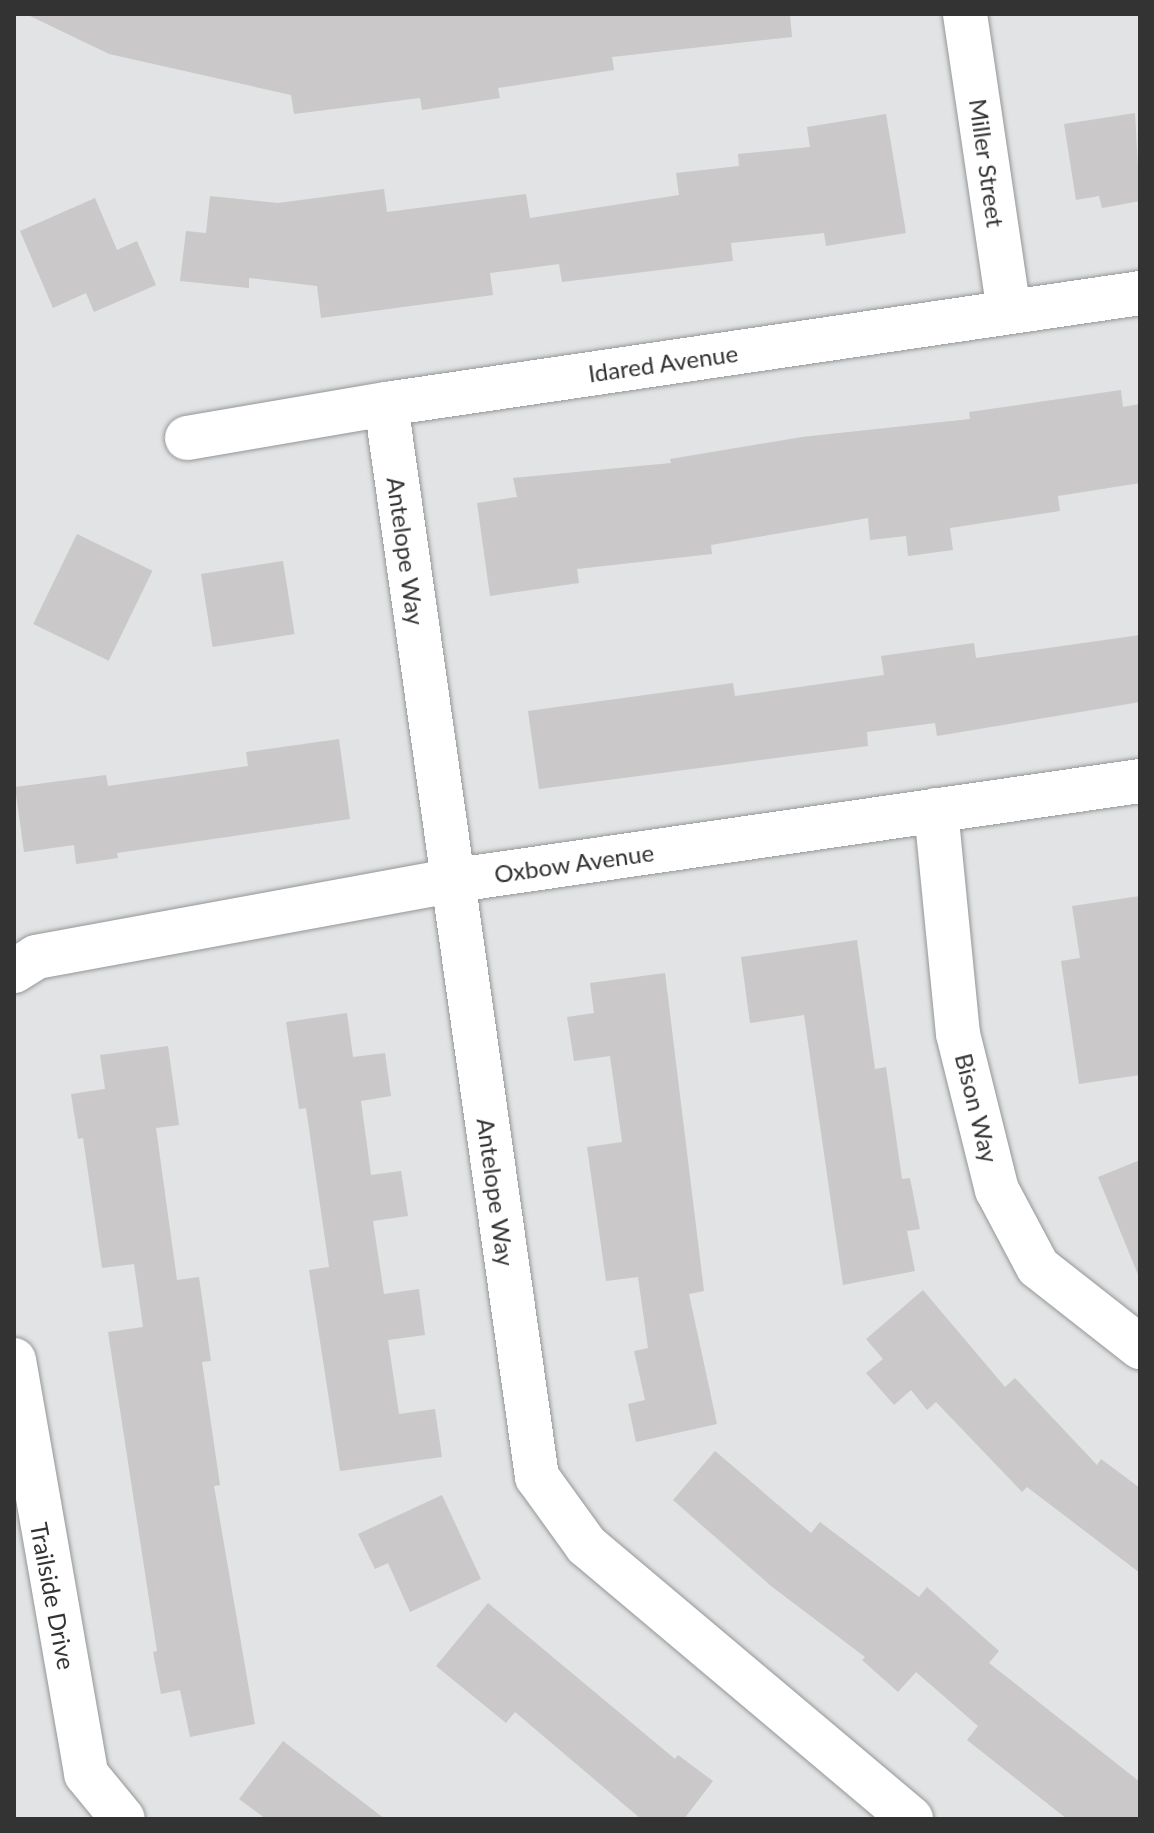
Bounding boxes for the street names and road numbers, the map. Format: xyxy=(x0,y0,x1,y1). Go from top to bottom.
street label: Miller Street xyxy=(964,97,1010,229)
street label: Idared Avenue xyxy=(586,338,740,388)
street label: Antelope Way xyxy=(381,475,431,627)
street label: Oxbow Avenue xyxy=(492,837,656,889)
street label: Bison Way xyxy=(949,1050,1005,1166)
street label: Antelope Way xyxy=(471,1116,521,1268)
street label: Trailside Drive xyxy=(25,1520,81,1672)

